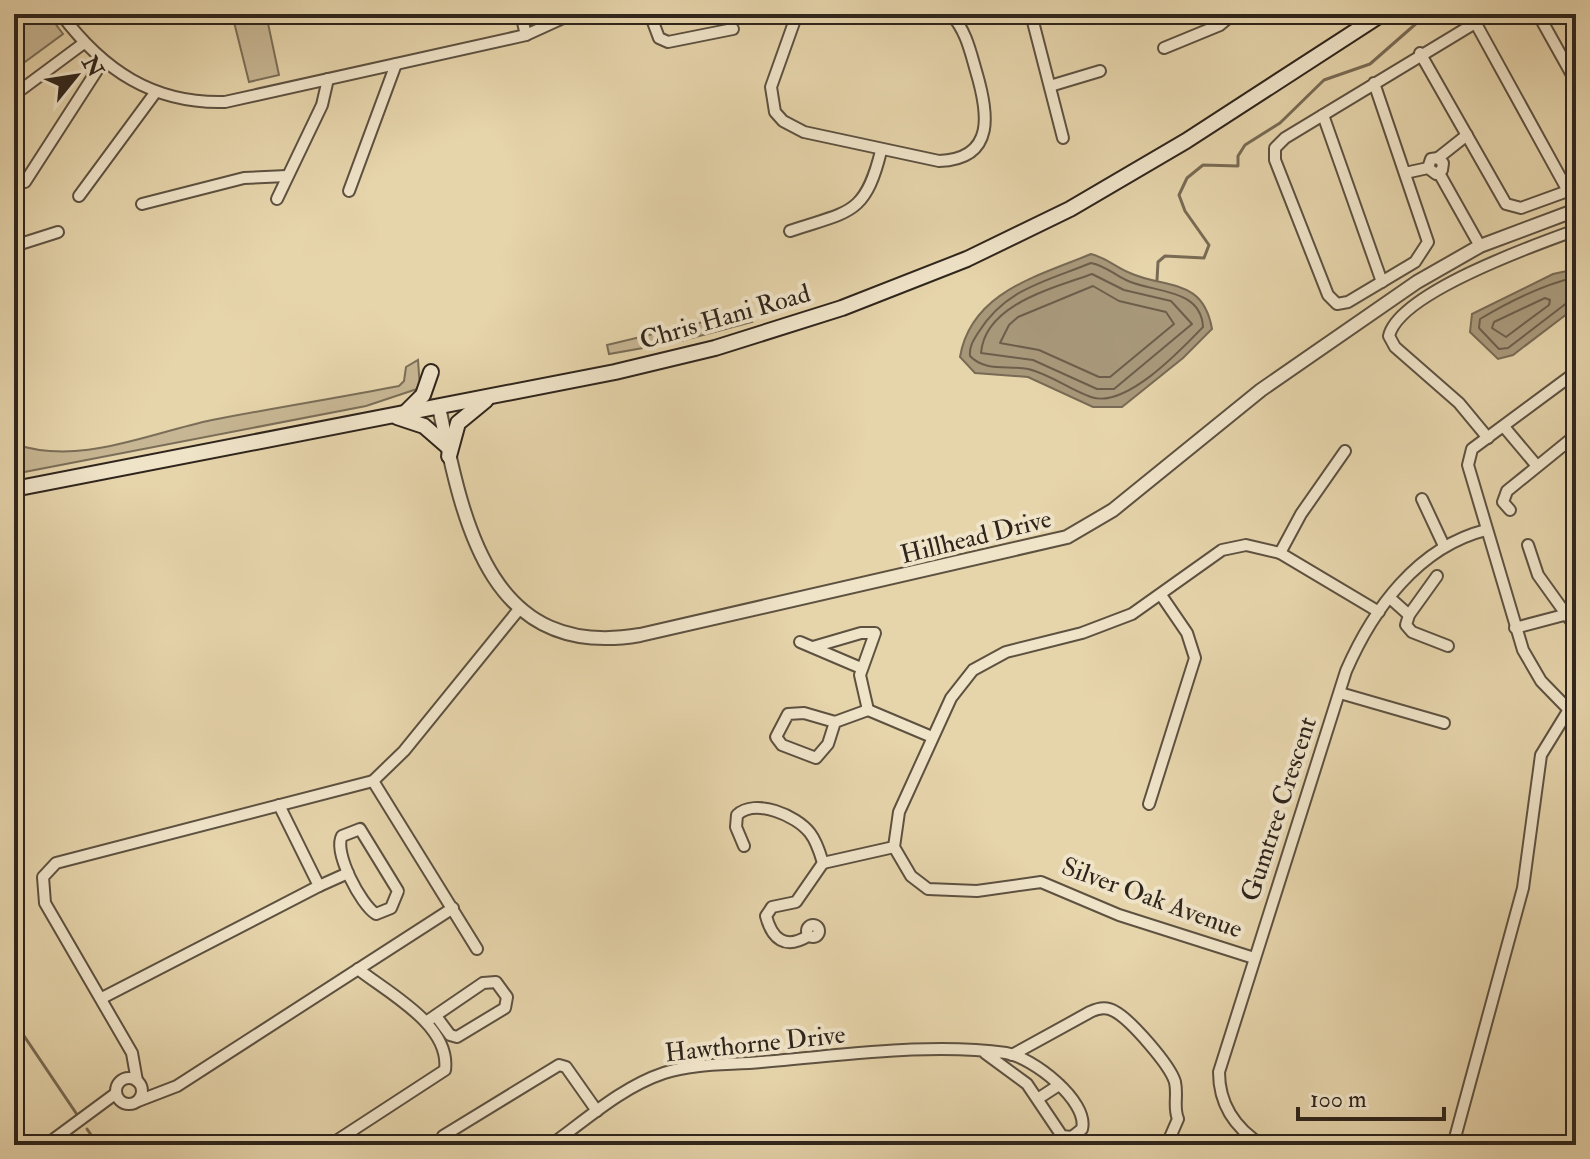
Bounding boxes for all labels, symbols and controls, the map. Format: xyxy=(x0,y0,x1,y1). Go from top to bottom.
north arrow xyxy=(36,36,116,116)
text: N xyxy=(75,50,110,82)
street label: Chris Hani Road xyxy=(636,277,814,357)
street label: Hillhead Drive xyxy=(897,503,1055,571)
street label: Gumtree Crescent xyxy=(1234,713,1324,905)
street label: Silver Oak Avenue xyxy=(1057,850,1247,946)
street label: Hawthorne Drive xyxy=(663,1019,847,1069)
scale bar xyxy=(1298,1071,1444,1121)
text: 100 m xyxy=(1310,1084,1367,1115)

